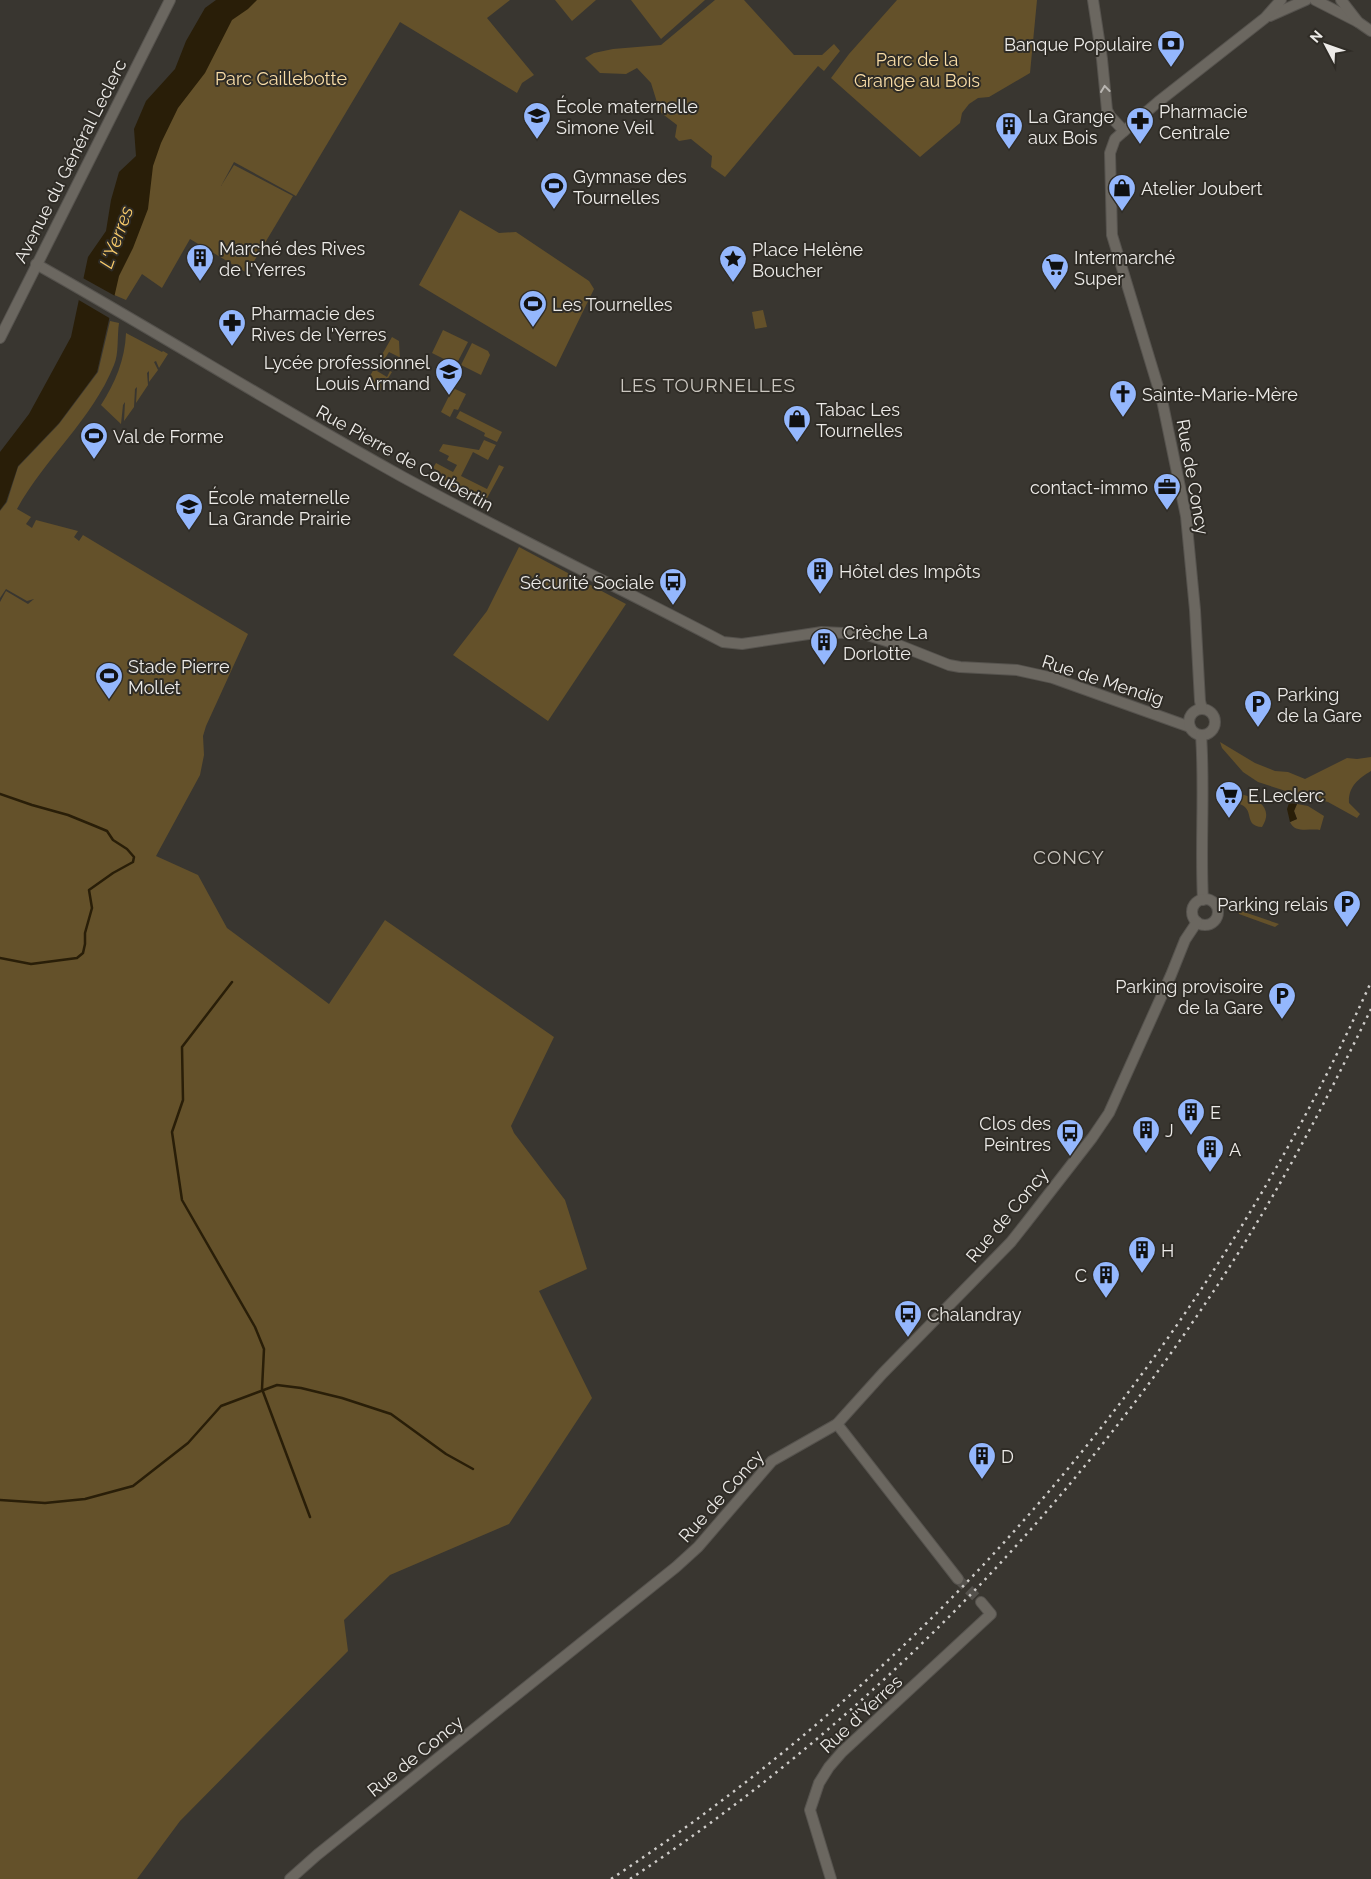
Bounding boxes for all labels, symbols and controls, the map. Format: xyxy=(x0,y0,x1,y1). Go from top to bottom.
north arrow xyxy=(1301,20,1351,70)
text: N xyxy=(1307,27,1326,46)
bank icon: Banque Populaire xyxy=(1156,29,1186,68)
place label: Banque Populaire xyxy=(1004,34,1152,55)
park label: Parc de la Grange au Bois xyxy=(854,49,980,91)
street label: Avenue du Général Leclerc xyxy=(9,55,131,266)
park label: Parc Caillebotte xyxy=(215,68,347,89)
one-way arrow xyxy=(1100,84,1111,92)
place label: École maternelle Simone Veil xyxy=(556,95,698,138)
school or university icon: École maternelle Simone Veil xyxy=(522,101,552,140)
place label: Pharmacie Centrale xyxy=(1159,101,1248,143)
place label: La Grange aux Bois xyxy=(1028,106,1114,148)
pharmacy icon: Pharmacie Centrale xyxy=(1125,106,1155,145)
building icon: La Grange aux Bois xyxy=(994,111,1024,150)
place label: Gymnase des Tournelles xyxy=(573,166,687,208)
sports icon: Gymnase des Tournelles xyxy=(539,171,569,210)
shop icon: Atelier Joubert xyxy=(1107,173,1137,212)
place label: Atelier Joubert xyxy=(1141,178,1263,199)
water label: L'Yerres xyxy=(95,203,137,271)
place label: Marché des Rives de l'Yerres xyxy=(219,238,366,280)
place label: Place Helène Boucher xyxy=(752,239,864,281)
building icon: Marché des Rives de l'Yerres xyxy=(185,243,215,282)
place icon: Place Helène Boucher xyxy=(718,244,748,283)
place label: Intermarché Super xyxy=(1074,247,1175,289)
supermarket icon: Intermarché Super xyxy=(1040,252,1070,291)
sports icon: Les Tournelles xyxy=(518,289,548,328)
place label: Les Tournelles xyxy=(552,294,673,315)
place label: Pharmacie des Rives de l'Yerres xyxy=(251,303,387,345)
pharmacy icon: Pharmacie des Rives de l'Yerres xyxy=(217,308,247,347)
place label: Lycée professionnel Louis Armand xyxy=(264,352,430,394)
school or university icon: Lycée professionnel Louis Armand xyxy=(434,357,464,396)
district label: LES TOURNELLES xyxy=(620,374,796,396)
church icon: Sainte-Marie-Mère xyxy=(1108,379,1138,418)
place label: Sainte-Marie-Mère xyxy=(1142,384,1298,405)
place label: Tabac Les Tournelles xyxy=(816,399,903,441)
street label: Rue Pierre de Coubertin xyxy=(313,401,497,515)
shop icon: Tabac Les Tournelles xyxy=(782,404,812,443)
street label: Rue de Concy xyxy=(1173,418,1214,537)
sports icon: Val de Forme xyxy=(79,421,109,460)
place label: Val de Forme xyxy=(113,426,224,447)
office icon: contact-immo xyxy=(1152,472,1182,511)
place label: contact-immo xyxy=(1030,477,1148,498)
place label: École maternelle La Grande Prairie xyxy=(208,486,351,529)
school or university icon: École maternelle La Grande Prairie xyxy=(174,492,204,531)
building icon: Hôtel des Impôts xyxy=(805,556,835,595)
place label: Hôtel des Impôts xyxy=(839,561,981,582)
bus stop icon: Sécurité Sociale xyxy=(658,567,688,606)
place label: Sécurité Sociale xyxy=(520,572,654,593)
place label: Crèche La Dorlotte xyxy=(843,622,928,664)
building icon: Crèche La Dorlotte xyxy=(809,627,839,666)
street label: Rue de Mendig xyxy=(1039,650,1167,710)
place label: Stade Pierre Mollet xyxy=(128,656,230,698)
sports icon: Stade Pierre Mollet xyxy=(94,661,124,700)
place label: Parking de la Gare xyxy=(1277,684,1362,726)
parking icon: Parking de la Gare xyxy=(1243,689,1273,728)
supermarket icon: E.Leclerc xyxy=(1214,780,1244,819)
place label: E.Leclerc xyxy=(1248,785,1325,806)
district label: CONCY xyxy=(1033,846,1105,868)
parking icon: Parking relais xyxy=(1332,889,1362,928)
place label: Parking relais xyxy=(1217,894,1328,915)
place label: Parking provisoire de la Gare xyxy=(1115,976,1263,1018)
parking icon: Parking provisoire de la Gare xyxy=(1267,981,1297,1020)
building icon: E xyxy=(1176,1097,1206,1136)
place label: E xyxy=(1210,1102,1221,1123)
place label: Clos des Peintres xyxy=(979,1113,1051,1155)
building icon: J xyxy=(1131,1115,1161,1154)
bus stop icon: Clos des Peintres xyxy=(1055,1118,1085,1157)
place label: J xyxy=(1165,1120,1174,1141)
building icon: A xyxy=(1195,1134,1225,1173)
place label: A xyxy=(1229,1139,1241,1160)
street label: Rue de Concy xyxy=(961,1163,1053,1267)
building icon: H xyxy=(1127,1235,1157,1274)
place label: H xyxy=(1161,1240,1174,1261)
building icon: C xyxy=(1091,1260,1121,1299)
place label: C xyxy=(1075,1265,1087,1286)
bus stop icon: Chalandray xyxy=(893,1299,923,1338)
place label: Chalandray xyxy=(927,1304,1022,1325)
building icon: D xyxy=(967,1441,997,1480)
street label: Rue de Concy xyxy=(674,1445,768,1546)
place label: D xyxy=(1001,1446,1014,1467)
street label: Rue d'Yerres xyxy=(816,1670,907,1757)
street label: Rue de Concy xyxy=(363,1711,467,1801)

